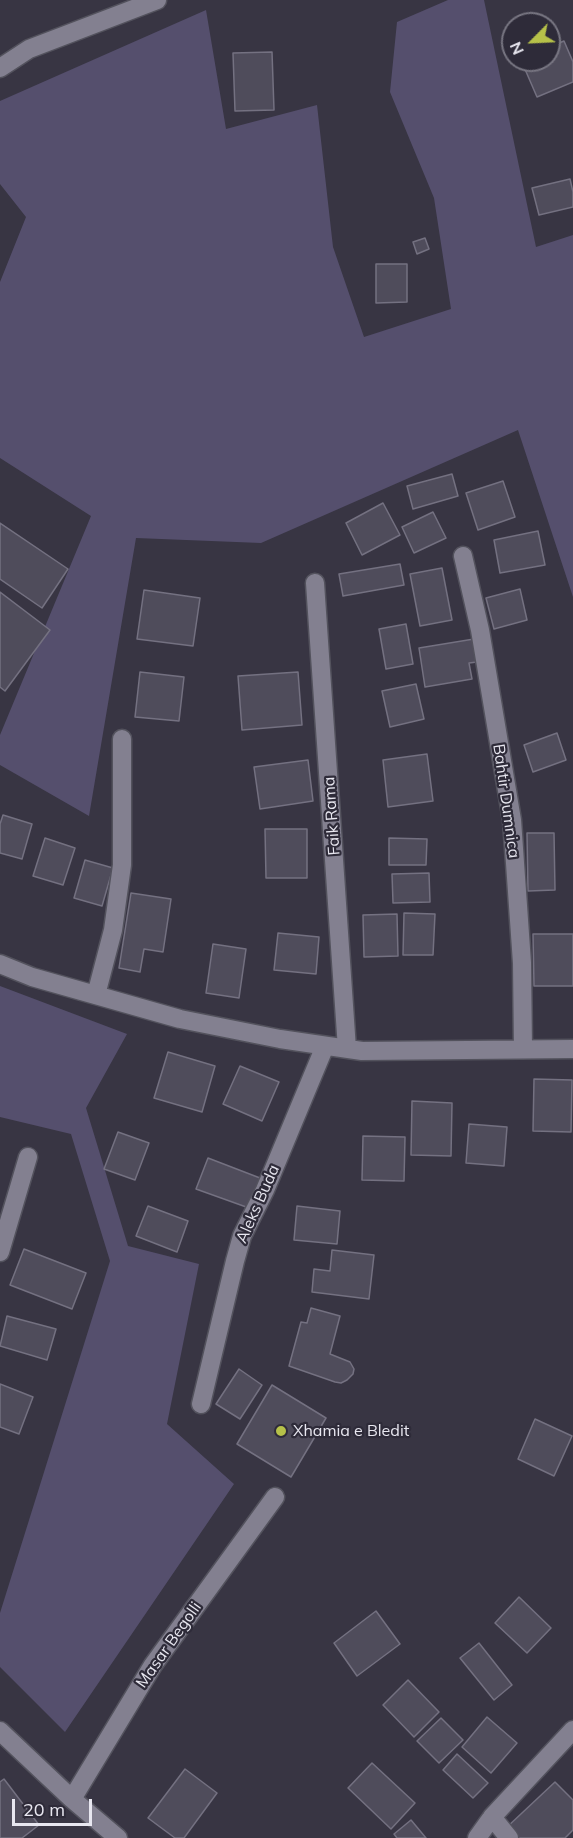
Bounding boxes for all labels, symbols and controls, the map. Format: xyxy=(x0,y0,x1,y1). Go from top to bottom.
north arrow xyxy=(501,12,561,72)
text: N xyxy=(505,39,528,58)
street label: Bahtir Dumnica xyxy=(488,743,524,859)
street label: Faik Rama xyxy=(320,776,344,856)
street label: Aleks Buda xyxy=(232,1162,284,1246)
place label: Xhamia e Bledit xyxy=(293,1421,409,1441)
marker: Xhamia e Bledit xyxy=(274,1424,288,1438)
street label: Masar Begolli xyxy=(132,1598,206,1692)
scale bar xyxy=(15,1787,94,1825)
text: 20 m xyxy=(23,1798,65,1821)

